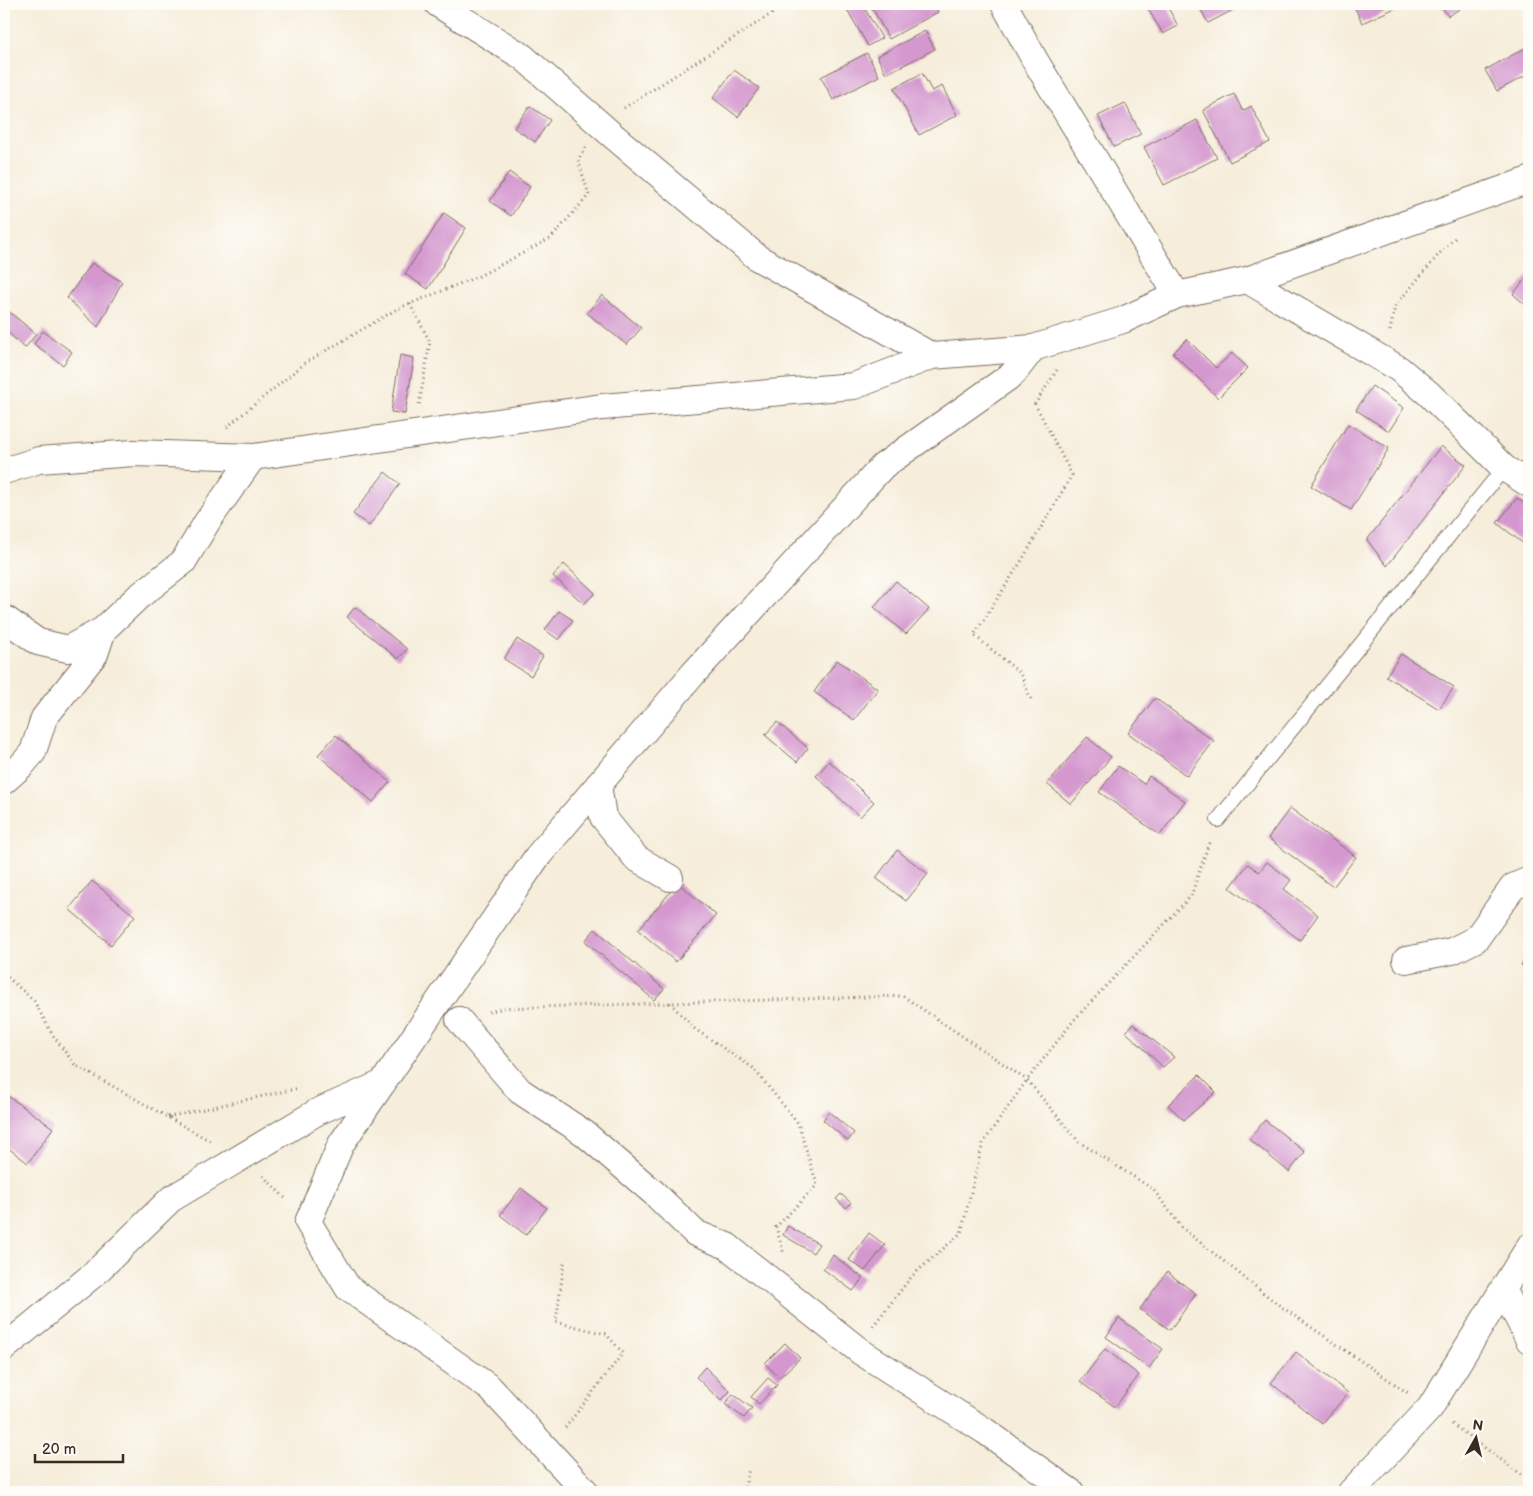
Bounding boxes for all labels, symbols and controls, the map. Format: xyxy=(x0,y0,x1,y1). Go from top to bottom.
north arrow xyxy=(1450,1414,1500,1464)
text: N xyxy=(1471,1416,1484,1435)
scale bar xyxy=(35,1431,122,1463)
text: 20 m xyxy=(42,1440,76,1459)

